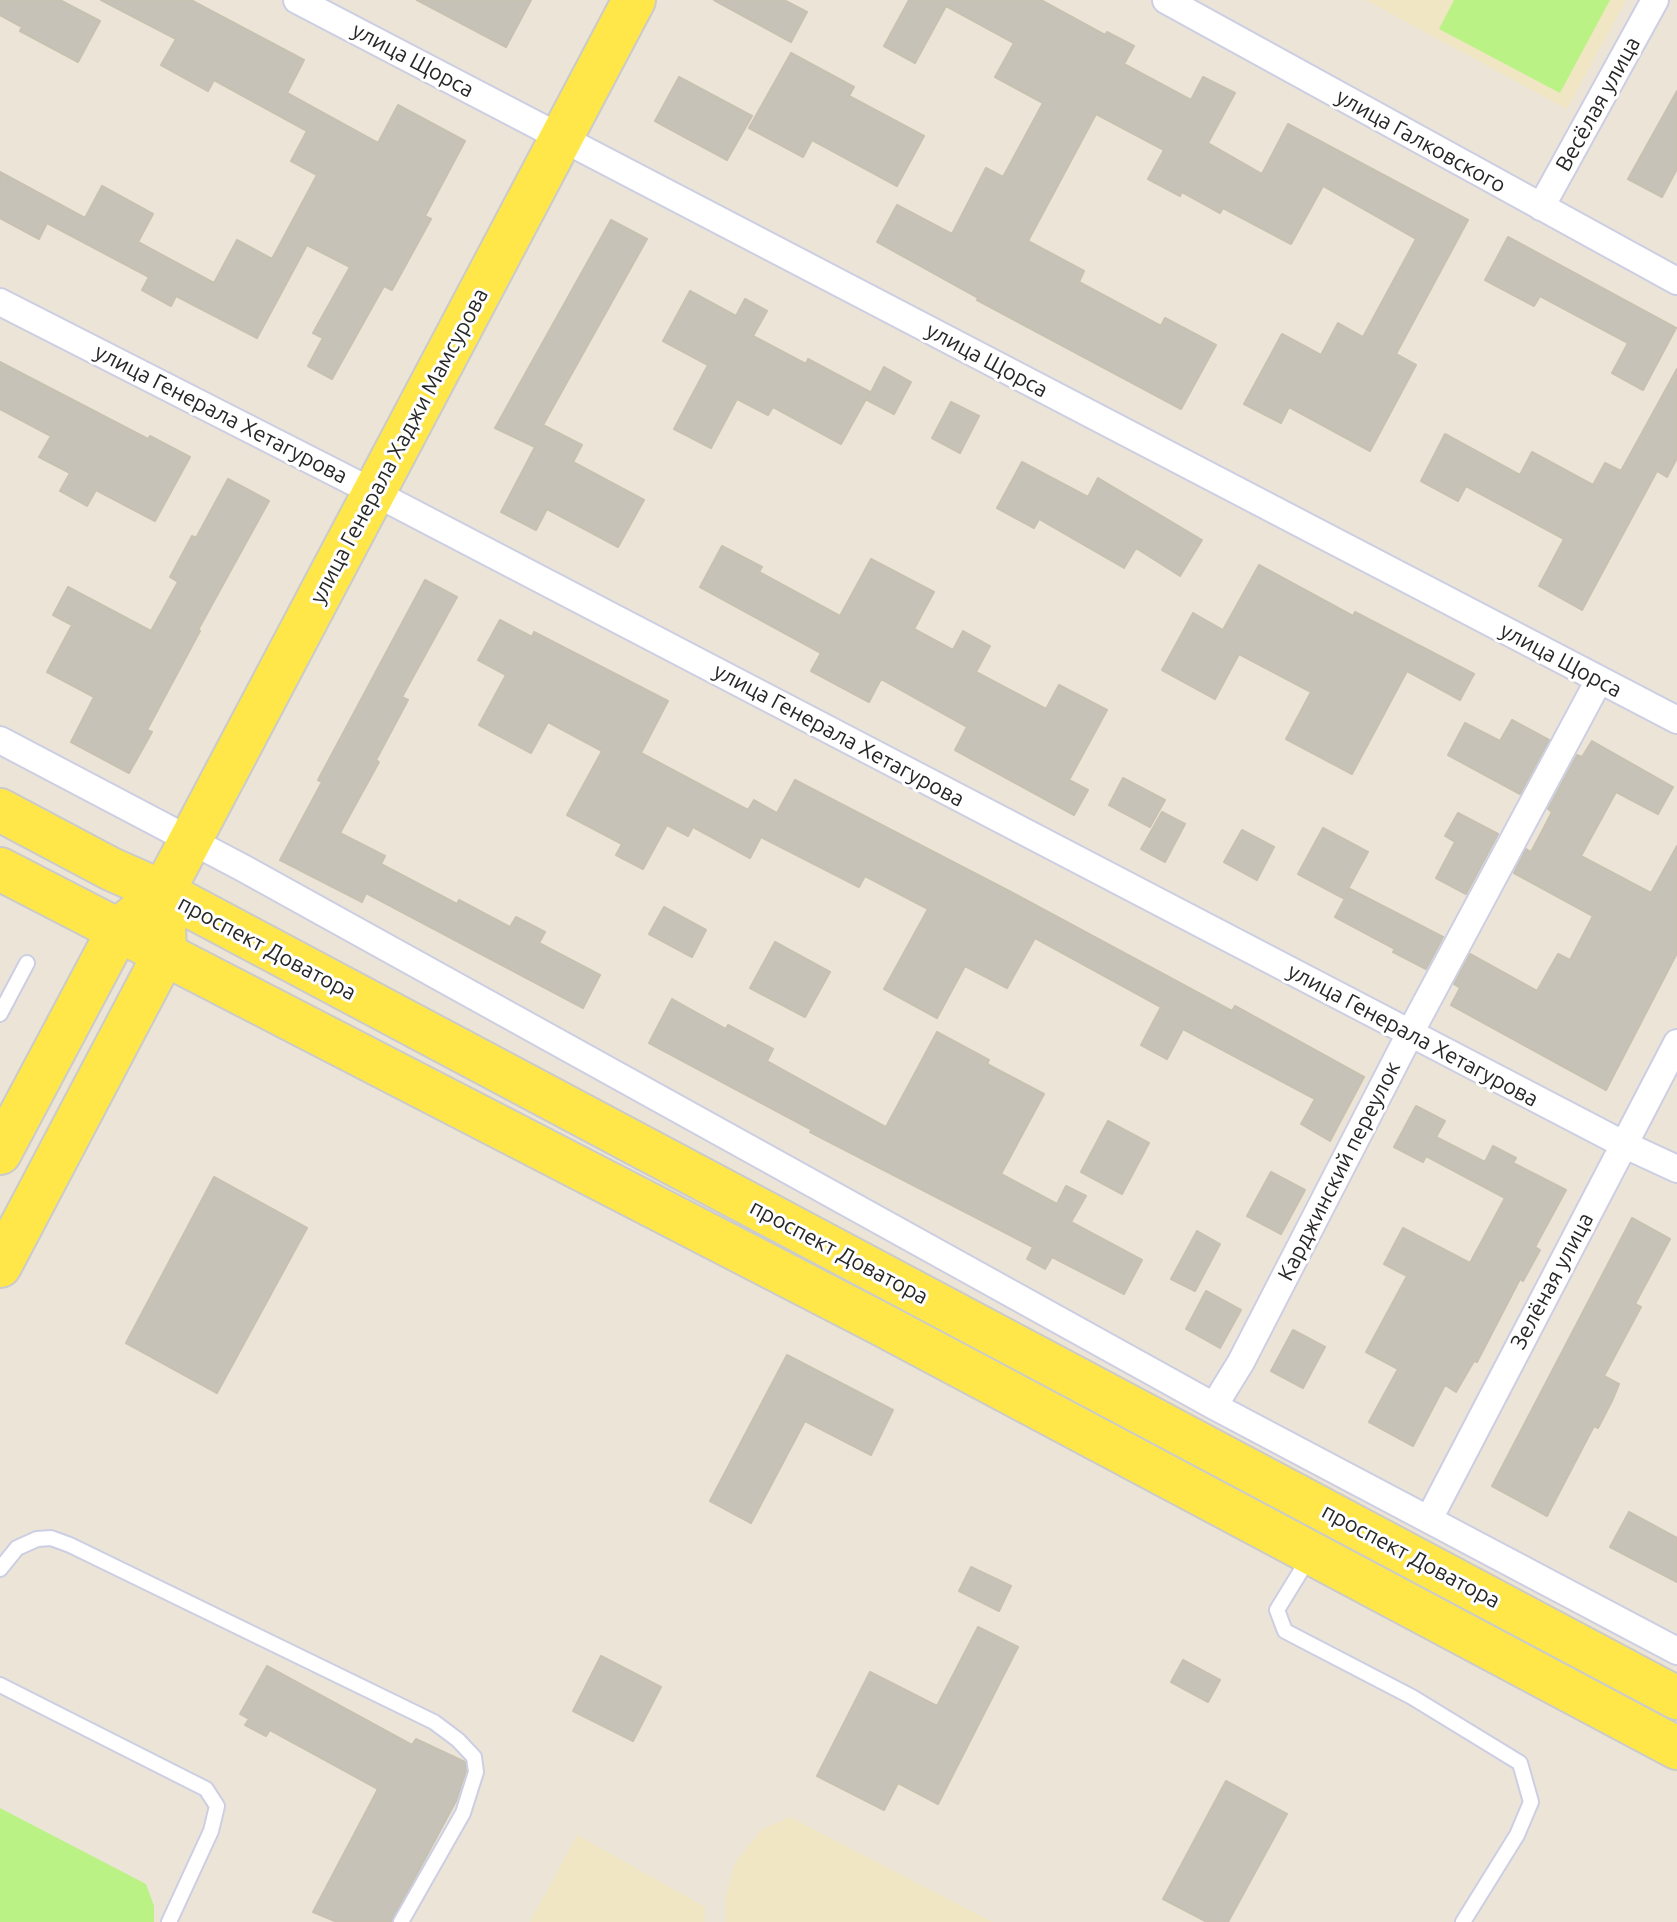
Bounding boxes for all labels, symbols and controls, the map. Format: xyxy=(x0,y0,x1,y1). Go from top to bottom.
street label: улица Щорса xyxy=(348,17,478,103)
street label: Весёлая улица xyxy=(1550,32,1646,176)
street label: улица Галковского xyxy=(1331,83,1511,199)
street label: улица Генерала Хаджи Мамсурова xyxy=(304,284,494,608)
street label: улица Щорса xyxy=(922,317,1052,403)
street label: улица Генерала Хетагурова xyxy=(90,339,352,489)
street label: улица Щорса xyxy=(1496,617,1626,703)
street label: улица Генерала Хетагурова xyxy=(709,658,969,812)
street label: проспект Доватора xyxy=(173,890,361,1006)
street label: улица Генерала Хетагурова xyxy=(1283,958,1543,1112)
street label: Карджинский переулок xyxy=(1272,1057,1406,1285)
street label: проспект Доватора xyxy=(745,1194,933,1310)
street label: Зелёная улица xyxy=(1505,1208,1599,1354)
street label: проспект Доватора xyxy=(1317,1498,1505,1614)

